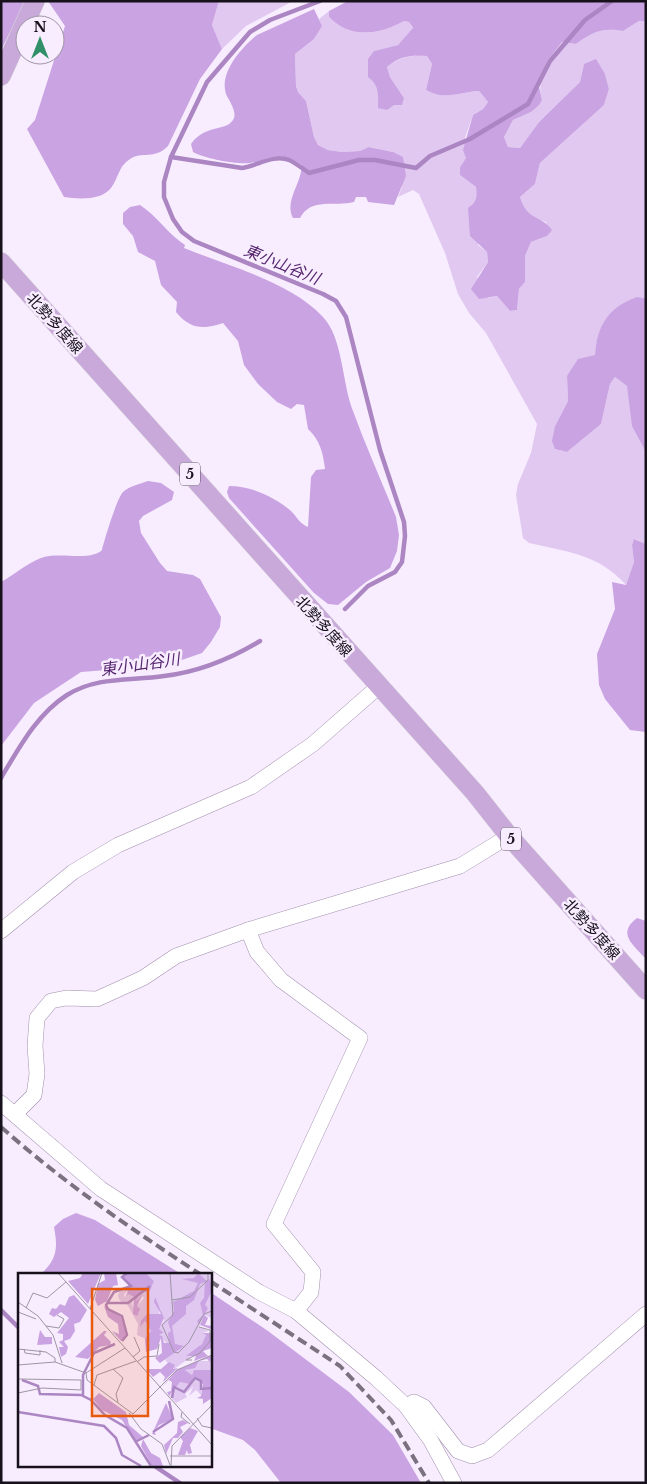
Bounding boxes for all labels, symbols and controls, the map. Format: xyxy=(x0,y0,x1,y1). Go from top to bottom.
north arrow xyxy=(15,15,65,65)
text: N xyxy=(33,18,47,36)
water label: 東小山谷川 xyxy=(241,240,325,289)
street label: 北勢多度線 xyxy=(23,289,87,357)
road number: 5 xyxy=(180,462,200,486)
street label: 北勢多度線 xyxy=(292,592,356,660)
water label: 東小山谷川 xyxy=(99,648,183,679)
road number: 5 xyxy=(501,828,521,851)
street label: 北勢多度線 xyxy=(560,895,624,963)
inset map xyxy=(18,1273,211,1466)

